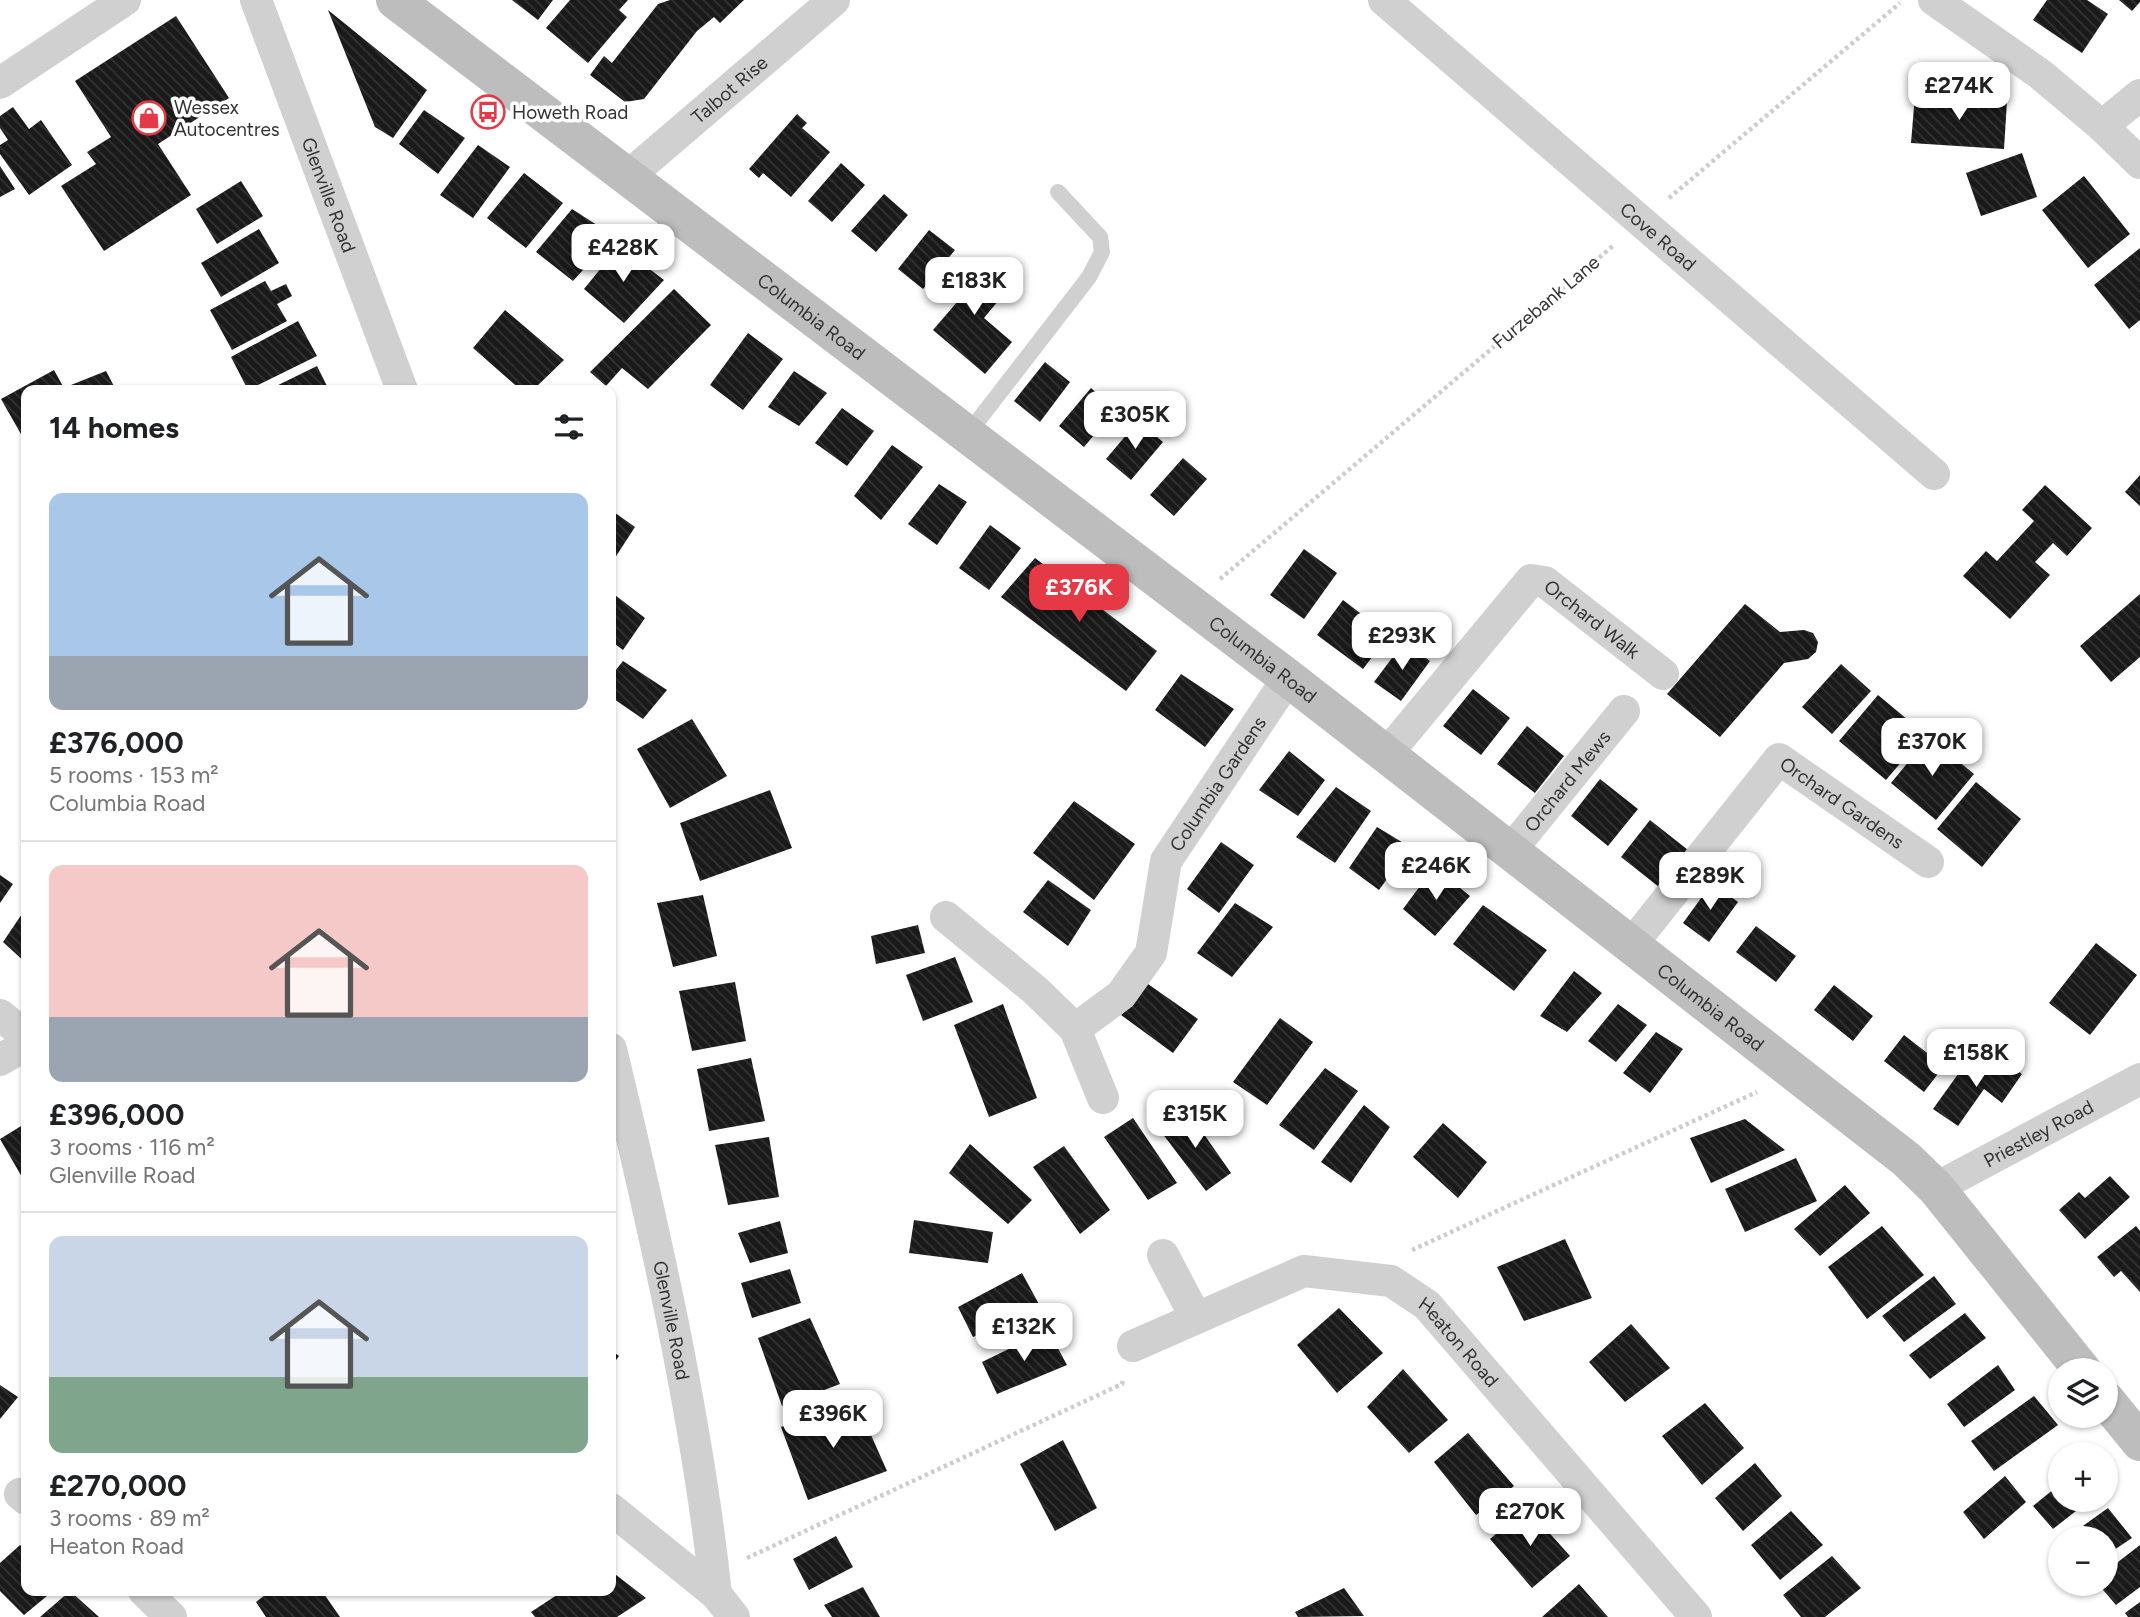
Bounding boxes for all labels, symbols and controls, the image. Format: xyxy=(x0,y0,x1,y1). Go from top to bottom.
street label: Talbot Rise xyxy=(687,51,772,128)
pin: £274K xyxy=(1910,62,2008,122)
text: £274K xyxy=(1924,71,1994,99)
bus stop icon: Howeth Road xyxy=(469,93,507,131)
place label: Wessex Autocentres xyxy=(174,96,280,141)
shop icon: Wessex Autocentres xyxy=(130,99,168,137)
place label: Howeth Road xyxy=(512,101,628,124)
street label: Glenville Road xyxy=(297,134,361,256)
street label: Cove Road xyxy=(1615,197,1701,275)
pin: £428K xyxy=(574,224,672,284)
text: £428K xyxy=(588,233,658,261)
street label: Furzebank Lane xyxy=(1488,251,1604,353)
pin: £183K xyxy=(925,258,1023,317)
text: £183K xyxy=(941,266,1007,294)
street label: Columbia Road xyxy=(753,268,870,365)
pin: £305K xyxy=(1086,392,1184,451)
text: £305K xyxy=(1100,400,1170,428)
icon: filters xyxy=(550,408,588,446)
text: 14 homes xyxy=(49,409,179,446)
icon: home xyxy=(256,538,382,664)
pin: £376K xyxy=(1030,564,1128,624)
text: £376K xyxy=(1045,573,1113,601)
street label: Orchard Walk xyxy=(1540,574,1645,663)
street label: Columbia Road xyxy=(1205,611,1322,708)
pin: £293K xyxy=(1353,612,1451,672)
text: £293K xyxy=(1368,621,1436,649)
street label: Columbia Gardens xyxy=(1164,712,1271,855)
pin: £370K xyxy=(1883,718,1981,778)
text: £376,000 xyxy=(49,724,184,761)
street label: Orchard Mews xyxy=(1519,725,1615,836)
text: £370K xyxy=(1897,727,1967,755)
street label: Orchard Gardens xyxy=(1776,752,1909,854)
text: 5 rooms · 153 m² xyxy=(49,761,219,789)
text: Columbia Road xyxy=(49,789,206,817)
pin: £246K xyxy=(1387,842,1485,902)
text: £246K xyxy=(1401,851,1471,879)
pin: £289K xyxy=(1661,852,1759,912)
text: £289K xyxy=(1675,861,1745,889)
icon: home xyxy=(256,910,382,1036)
street label: Columbia Road xyxy=(1653,958,1769,1056)
pin: £158K xyxy=(1927,1030,2025,1089)
text: £158K xyxy=(1943,1038,2009,1066)
pin: £315K xyxy=(1146,1090,1244,1150)
street label: Priestley Road xyxy=(1980,1095,2097,1172)
text: £396,000 xyxy=(49,1096,184,1133)
text: £315K xyxy=(1163,1099,1227,1127)
text: 3 rooms · 116 m² xyxy=(49,1133,215,1161)
text: Glenville Road xyxy=(49,1161,195,1189)
street label: Glenville Road xyxy=(649,1259,695,1382)
icon: home xyxy=(256,1281,382,1407)
street label: Heaton Road xyxy=(1414,1291,1504,1391)
pin: £132K xyxy=(975,1304,1073,1363)
text: £132K xyxy=(992,1312,1056,1340)
map controls xyxy=(2048,1358,2118,1596)
button: layers xyxy=(2048,1358,2118,1428)
pin: £396K xyxy=(784,1390,882,1450)
text: £396K xyxy=(799,1399,867,1427)
button: + xyxy=(2048,1442,2118,1512)
text: £270,000 xyxy=(49,1467,186,1504)
pin: £270K xyxy=(1481,1488,1579,1548)
text: £270K xyxy=(1495,1497,1565,1525)
text: 3 rooms · 89 m² xyxy=(49,1504,210,1532)
button: − xyxy=(2048,1526,2118,1596)
text: Heaton Road xyxy=(49,1532,184,1560)

